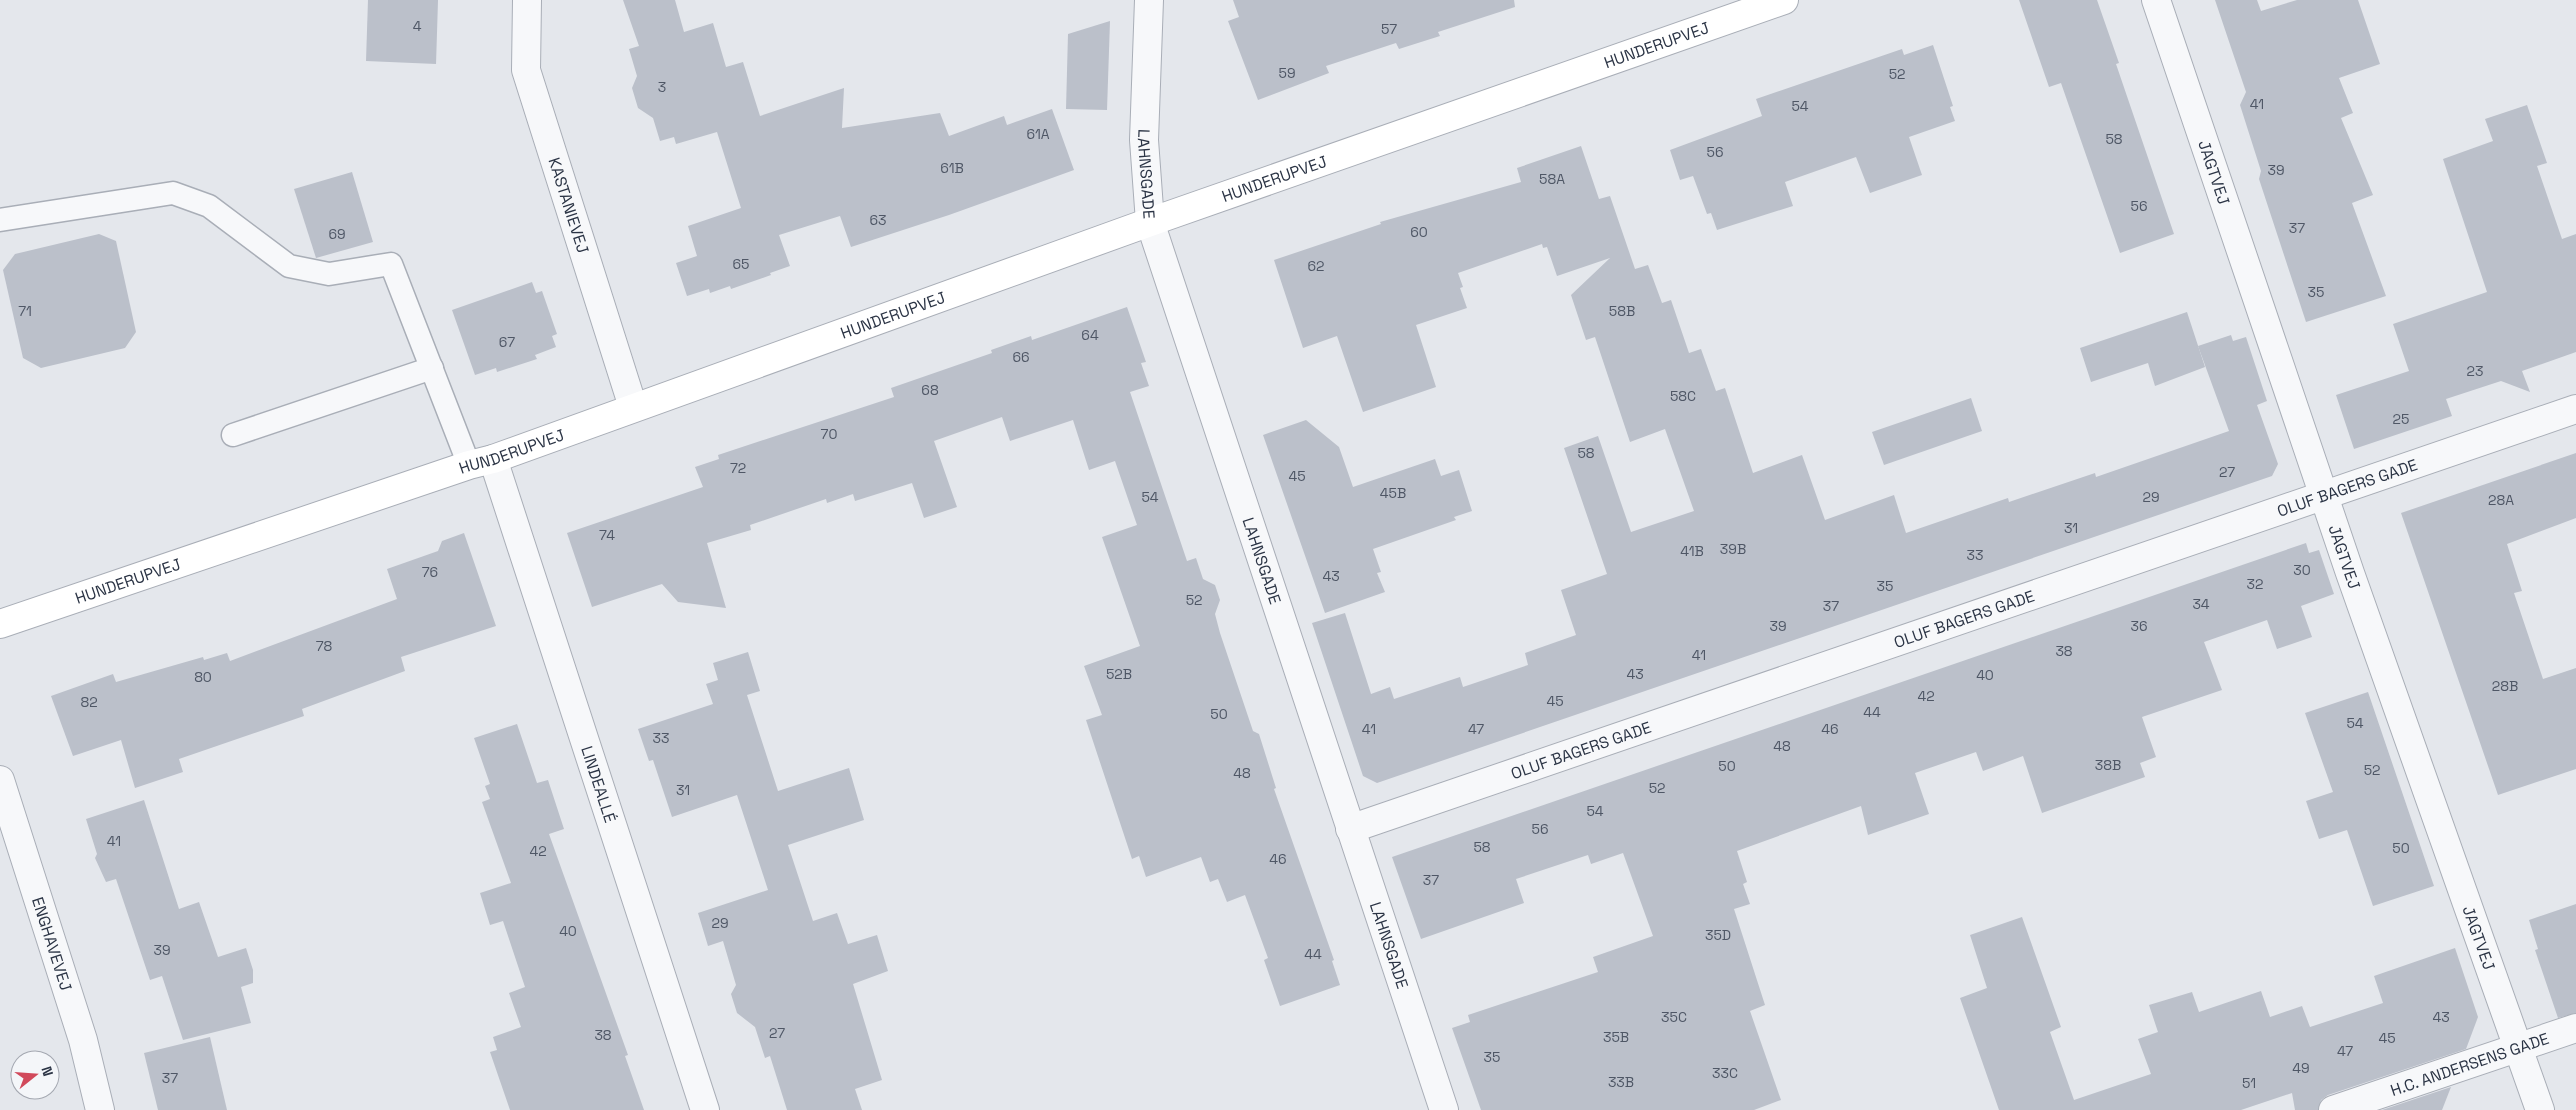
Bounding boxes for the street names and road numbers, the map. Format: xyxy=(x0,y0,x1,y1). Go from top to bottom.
street label: HUNDERUPVEJ xyxy=(1601,17,1712,73)
street label: LAHNSGADE xyxy=(1133,129,1160,219)
street label: JAGTVEJ xyxy=(2194,137,2235,207)
street label: HUNDERUPVEJ xyxy=(1219,150,1330,207)
street label: KASTANIEVEJ xyxy=(544,155,594,256)
street label: HUNDERUPVEJ xyxy=(837,286,948,343)
street label: HUNDERUPVEJ xyxy=(456,424,567,478)
street label: OLUF BAGERS GADE xyxy=(2274,454,2420,521)
street label: LAHNSGADE xyxy=(1238,515,1286,607)
street label: JAGTVEJ xyxy=(2324,522,2365,592)
street label: HUNDERUPVEJ xyxy=(72,553,183,608)
street label: OLUF BAGERS GADE xyxy=(1891,585,2037,652)
street label: OLUF BAGERS GADE xyxy=(1508,716,1654,784)
street label: LINDEALLÉ xyxy=(577,743,621,825)
street label: ENGHAVEVEJ xyxy=(28,894,77,993)
street label: LAHNSGADE xyxy=(1365,899,1414,991)
street label: JAGTVEJ xyxy=(2458,903,2500,973)
street label: H.C. ANDERSENS GADE xyxy=(2387,1027,2551,1100)

